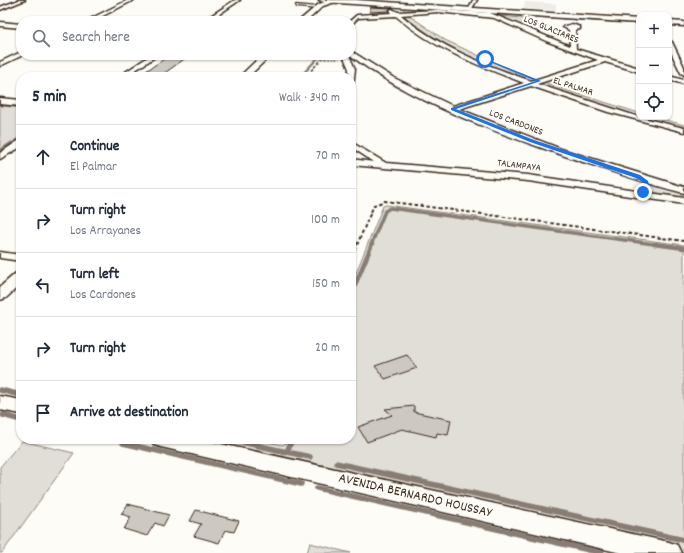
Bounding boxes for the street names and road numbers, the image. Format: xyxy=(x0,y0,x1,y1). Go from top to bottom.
street label: LOS GLACIARES xyxy=(521,13,581,47)
street label: EL PALMAR xyxy=(551,74,595,100)
street label: LOS CARDONES xyxy=(487,106,545,140)
street label: TALAMPAYA xyxy=(496,156,542,176)
street label: AVENIDA BERNARDO HOUSSAY xyxy=(336,469,494,524)

